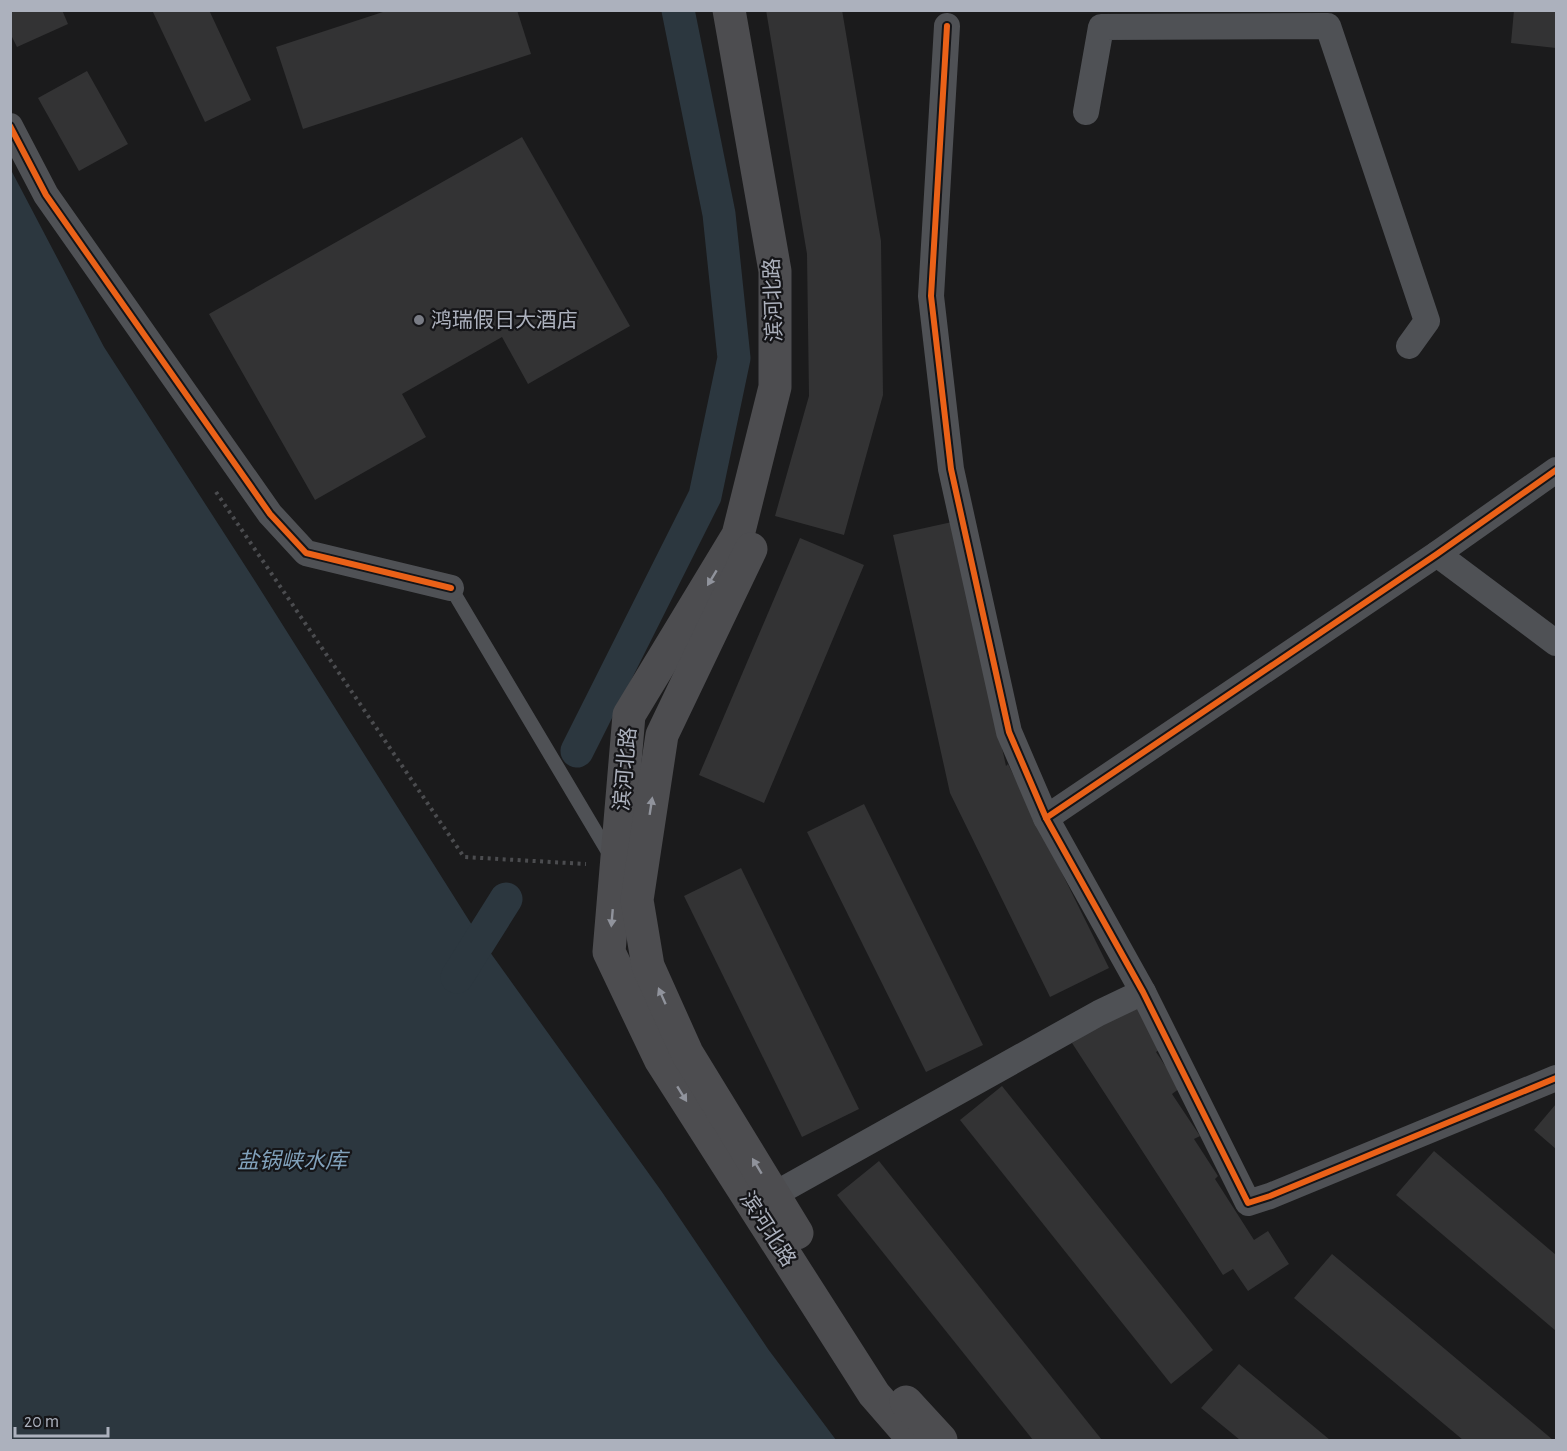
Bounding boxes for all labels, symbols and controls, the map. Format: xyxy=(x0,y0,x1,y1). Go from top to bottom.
street label: 滨河北路 xyxy=(761,258,785,342)
place label: 鸿瑞假日大酒店 xyxy=(431,309,578,331)
marker: 鸿瑞假日大酒店 xyxy=(412,313,426,327)
one-way arrow xyxy=(706,570,717,586)
street label: 滨河北路 xyxy=(610,726,640,812)
one-way arrow xyxy=(647,797,656,816)
one-way arrow xyxy=(607,908,617,927)
one-way arrow xyxy=(657,987,667,1005)
one-way arrow xyxy=(677,1086,688,1102)
water label: 盐锅峡水库 xyxy=(237,1149,351,1172)
one-way arrow xyxy=(751,1158,762,1175)
street label: 滨河北路 xyxy=(736,1188,800,1270)
scale bar xyxy=(15,1400,108,1438)
text: 20 m xyxy=(24,1413,59,1431)

